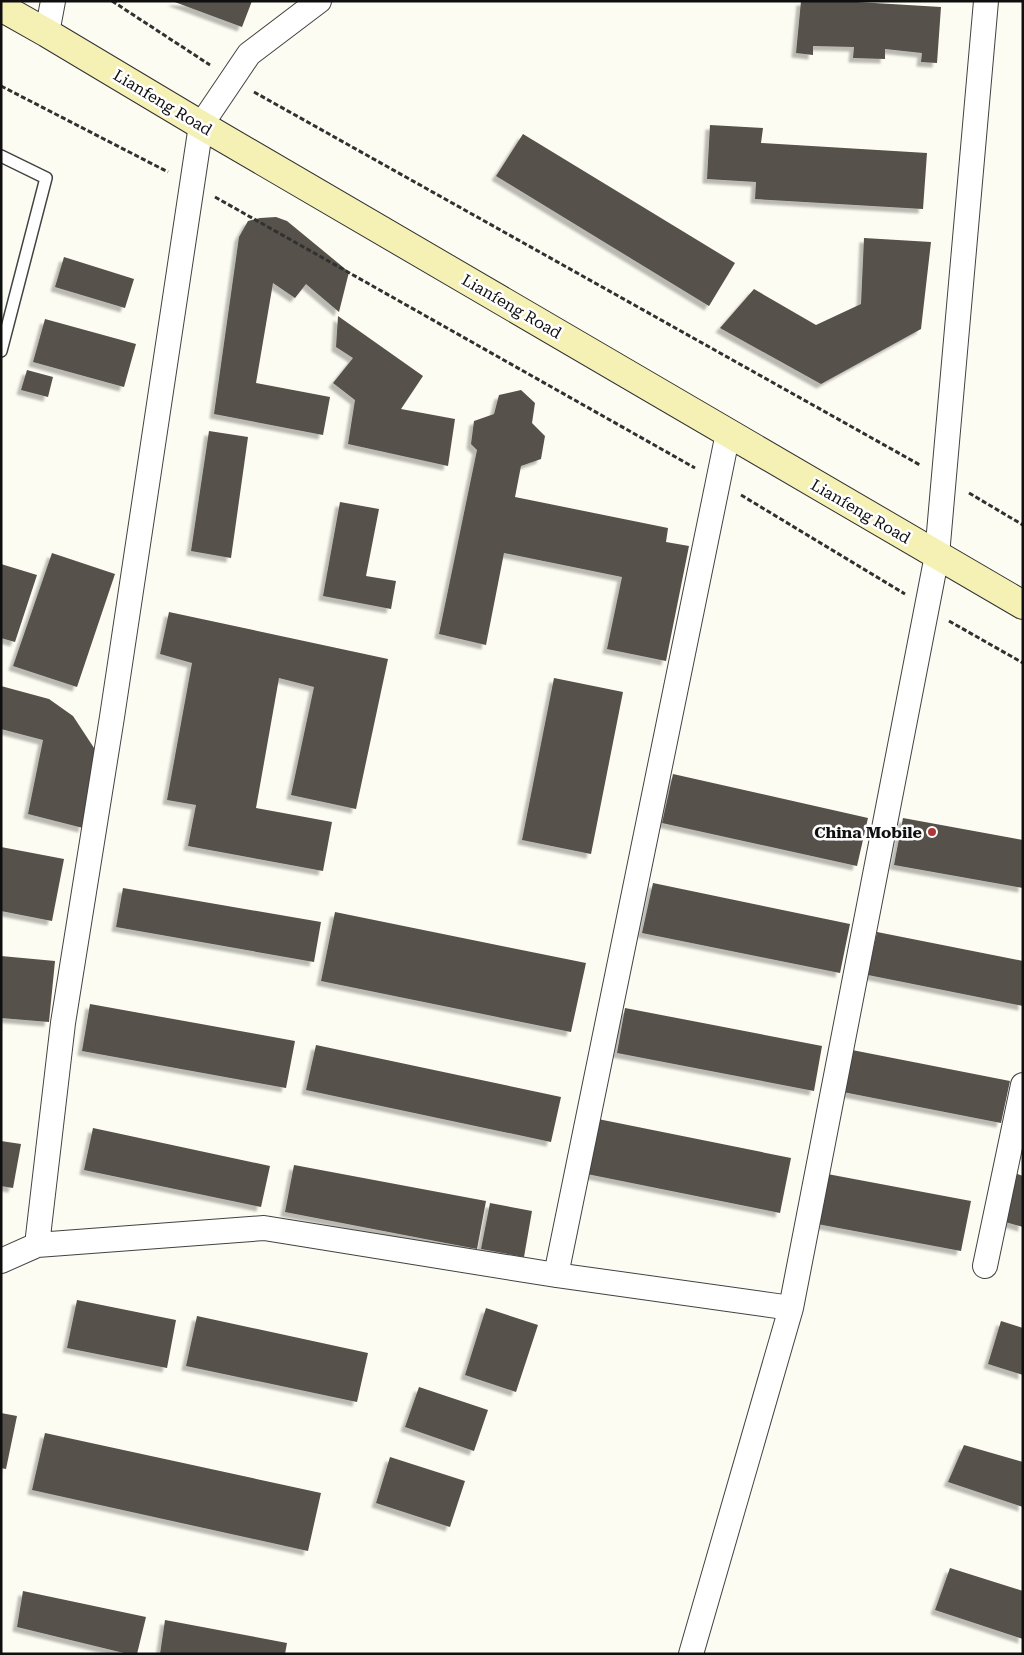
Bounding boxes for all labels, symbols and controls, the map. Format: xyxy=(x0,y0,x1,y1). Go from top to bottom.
street label: Lianfeng Road xyxy=(110,66,216,139)
street label: Lianfeng Road xyxy=(459,270,565,343)
street label: Lianfeng Road xyxy=(808,475,914,548)
place label: China Mobile xyxy=(814,823,922,842)
marker: China Mobile xyxy=(926,826,938,838)

